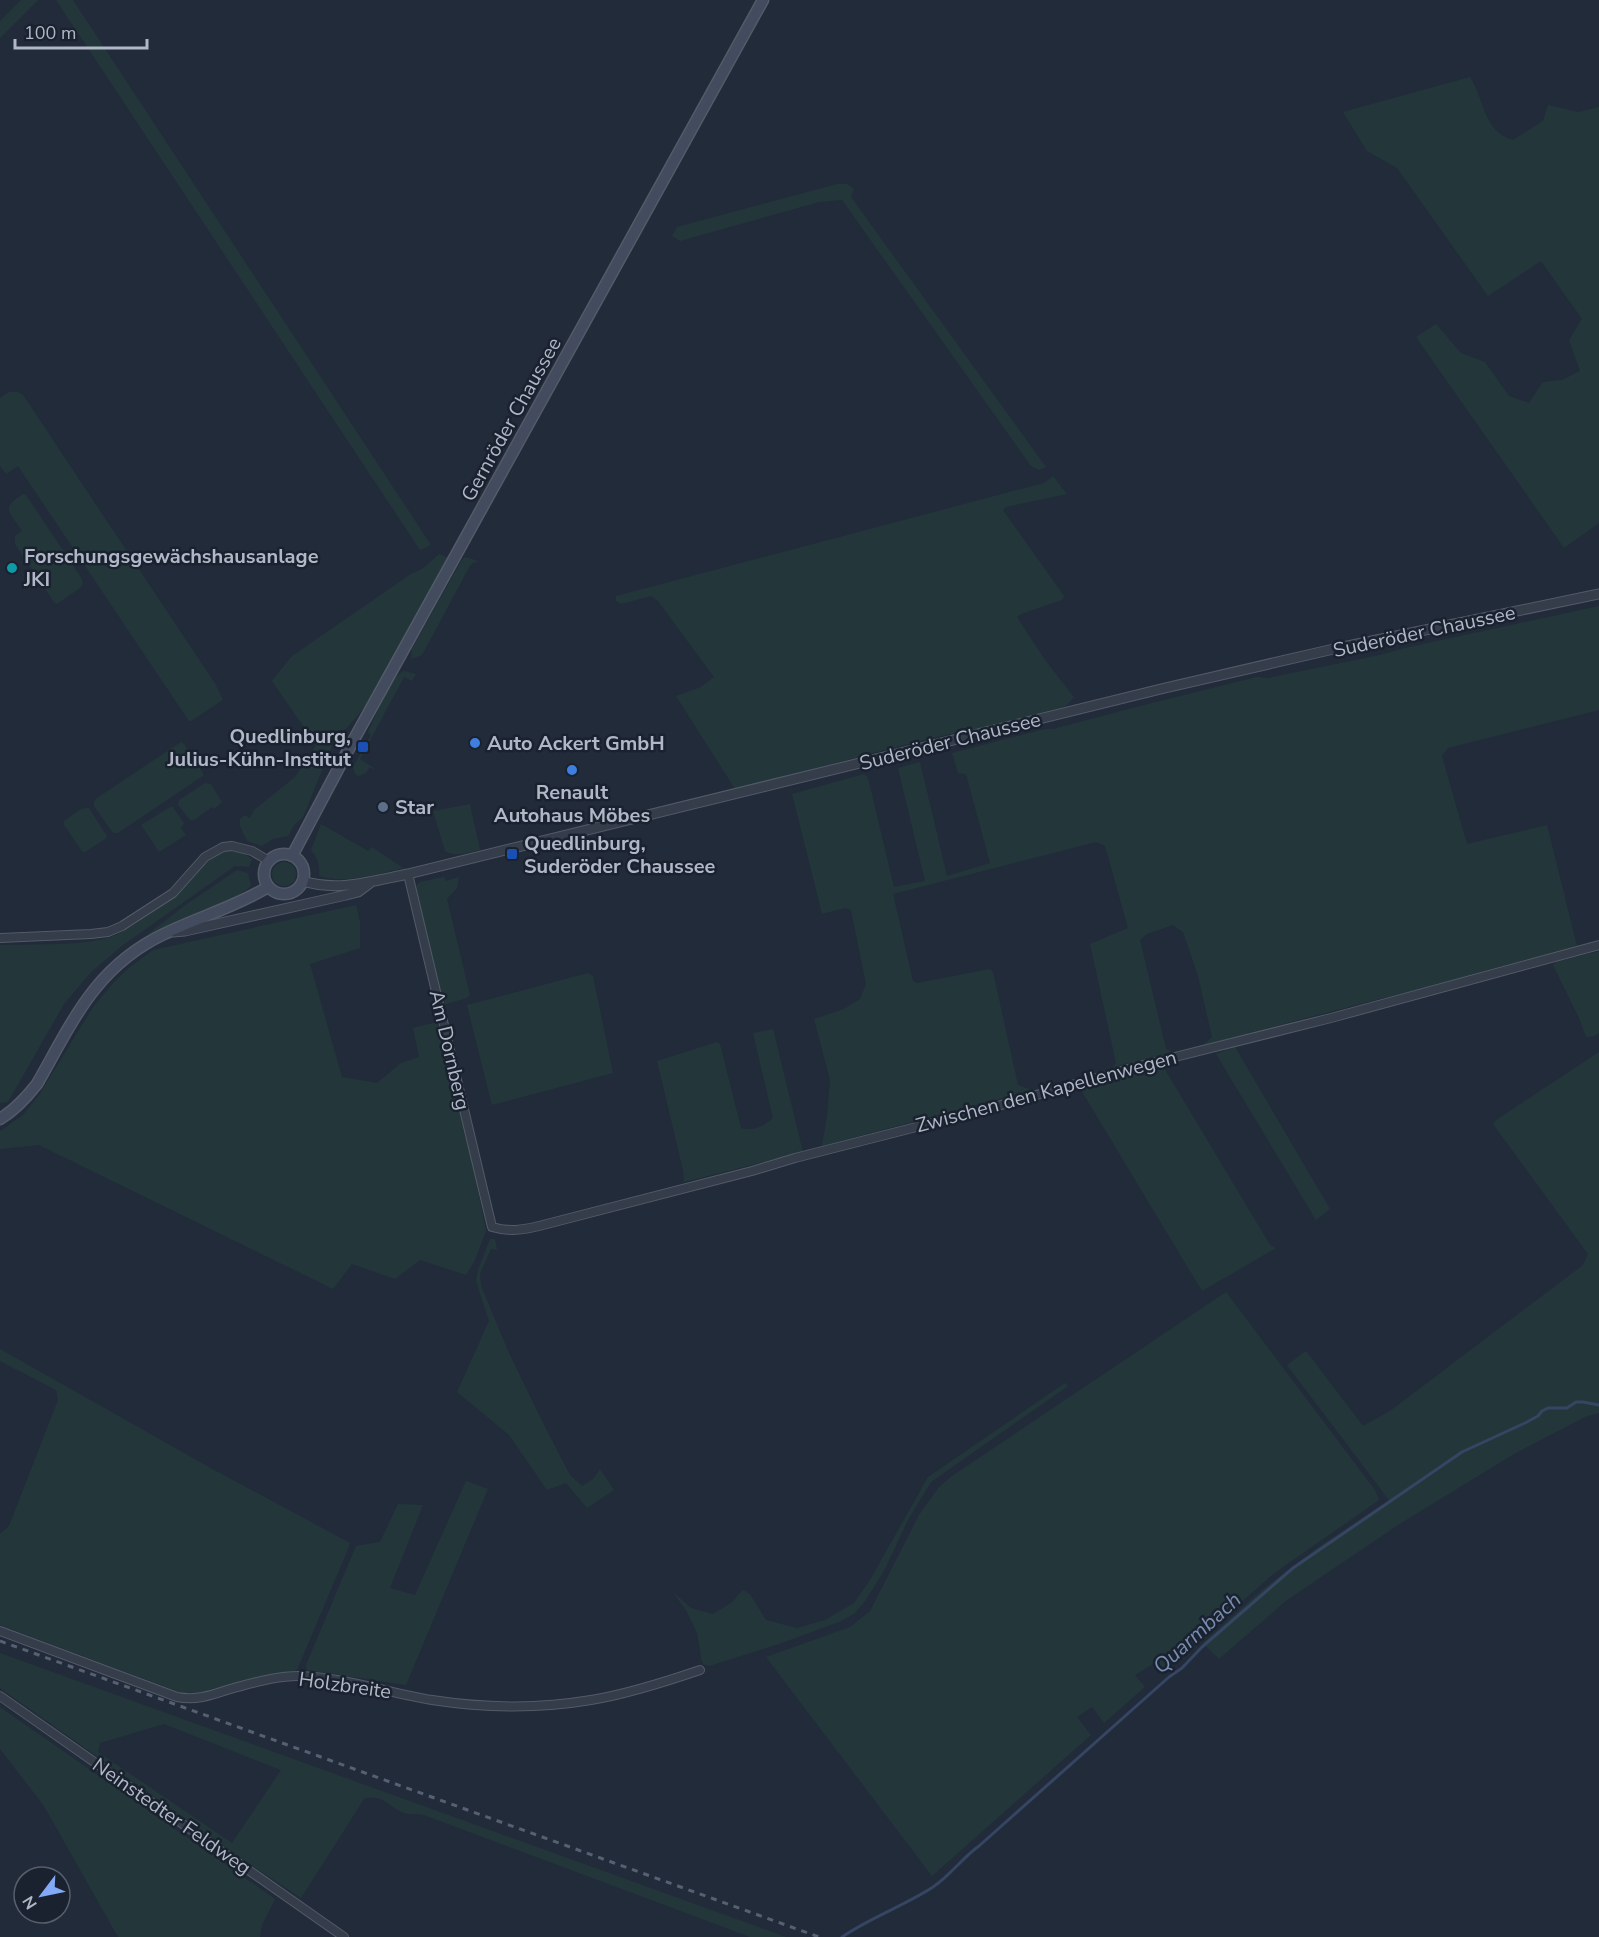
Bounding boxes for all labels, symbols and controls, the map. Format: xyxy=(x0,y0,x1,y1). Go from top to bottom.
scale bar xyxy=(15,12,147,50)
text: 100 m xyxy=(24,21,76,45)
street label: Gernröder Chaussee xyxy=(455,332,568,506)
place label: Forschungsgewächshausanlage JKI xyxy=(23,543,319,593)
marker: Forschungsgewächshausanlage JKI xyxy=(5,561,19,575)
street label: Suderöder Chaussee xyxy=(1330,599,1518,664)
street label: Suderöder Chaussee xyxy=(857,706,1043,777)
place label: Quedlinburg, Julius-Kühn-Institut xyxy=(166,723,351,773)
place label: Auto Ackert GmbH xyxy=(487,730,665,757)
marker: Auto Ackert GmbH xyxy=(468,736,482,750)
marker: Quedlinburg, Julius-Kühn-Institut xyxy=(356,740,370,754)
marker: Renault Autohaus Möbes xyxy=(565,763,579,777)
place label: Renault Autohaus Möbes xyxy=(494,779,650,829)
place label: Star xyxy=(395,794,434,821)
marker: Star xyxy=(376,800,390,814)
place label: Quedlinburg, Suderöder Chaussee xyxy=(524,830,715,880)
marker: Quedlinburg, Suderöder Chaussee xyxy=(505,847,519,861)
street label: Am Dornberg xyxy=(423,987,476,1113)
street label: Zwischen den Kapellenwegen xyxy=(913,1044,1180,1139)
water label: Quarmbach xyxy=(1147,1586,1247,1680)
street label: Holzbreite xyxy=(297,1666,393,1705)
street label: Neinstedter Feldweg xyxy=(87,1752,256,1881)
north arrow xyxy=(12,1865,72,1925)
text: N xyxy=(18,1892,43,1913)

